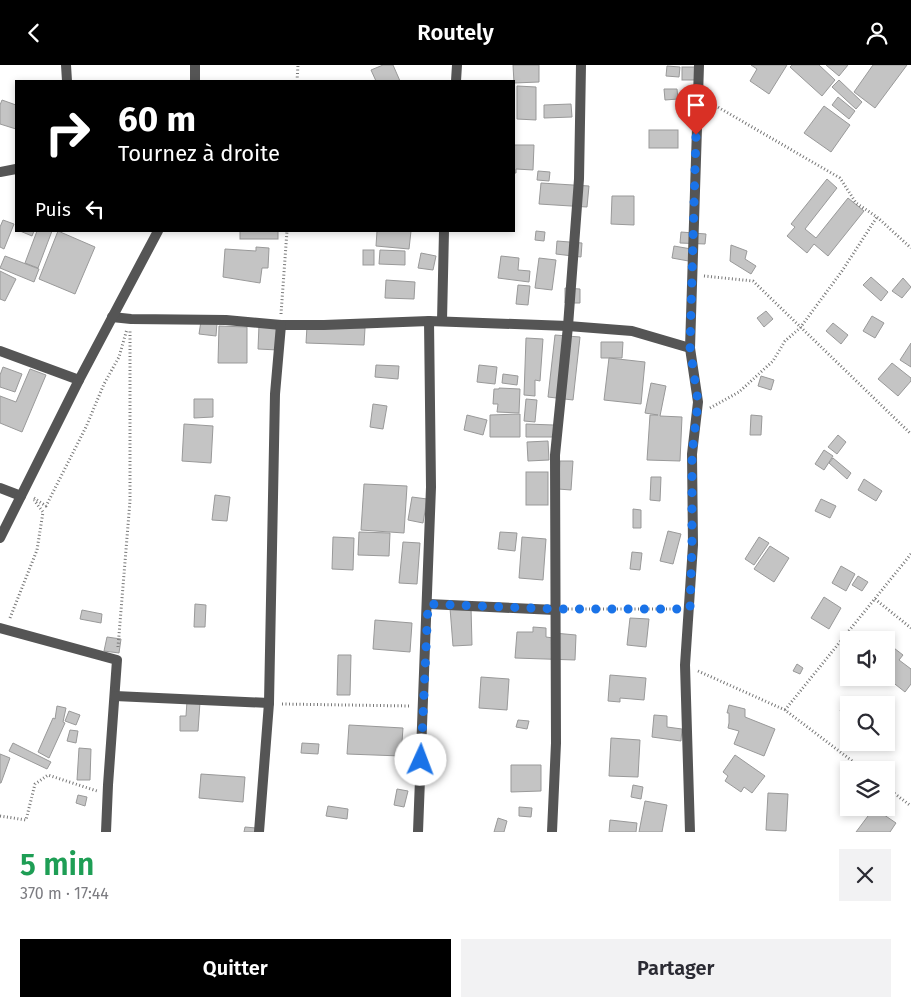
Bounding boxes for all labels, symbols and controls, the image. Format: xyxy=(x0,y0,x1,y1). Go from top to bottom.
icon: back xyxy=(20,19,48,47)
text: Routely xyxy=(417,19,494,46)
icon: person xyxy=(863,19,891,47)
pin xyxy=(675,84,717,135)
icon: arrive xyxy=(682,91,710,119)
text: 60 m xyxy=(118,98,196,140)
icon: right xyxy=(35,100,100,165)
text: Tournez à droite xyxy=(118,140,280,167)
icon: left xyxy=(81,195,109,223)
text: Puis xyxy=(35,198,71,221)
map controls xyxy=(840,631,895,816)
button: sound xyxy=(840,631,895,686)
button: search xyxy=(840,696,895,751)
position arrow xyxy=(394,733,446,785)
button: layers xyxy=(840,761,895,816)
text: 5 min xyxy=(20,847,94,883)
button: close xyxy=(839,849,891,901)
text: 370 m · 17:44 xyxy=(20,884,109,903)
button: Quitter xyxy=(20,939,451,997)
button: Partager xyxy=(461,939,891,997)

